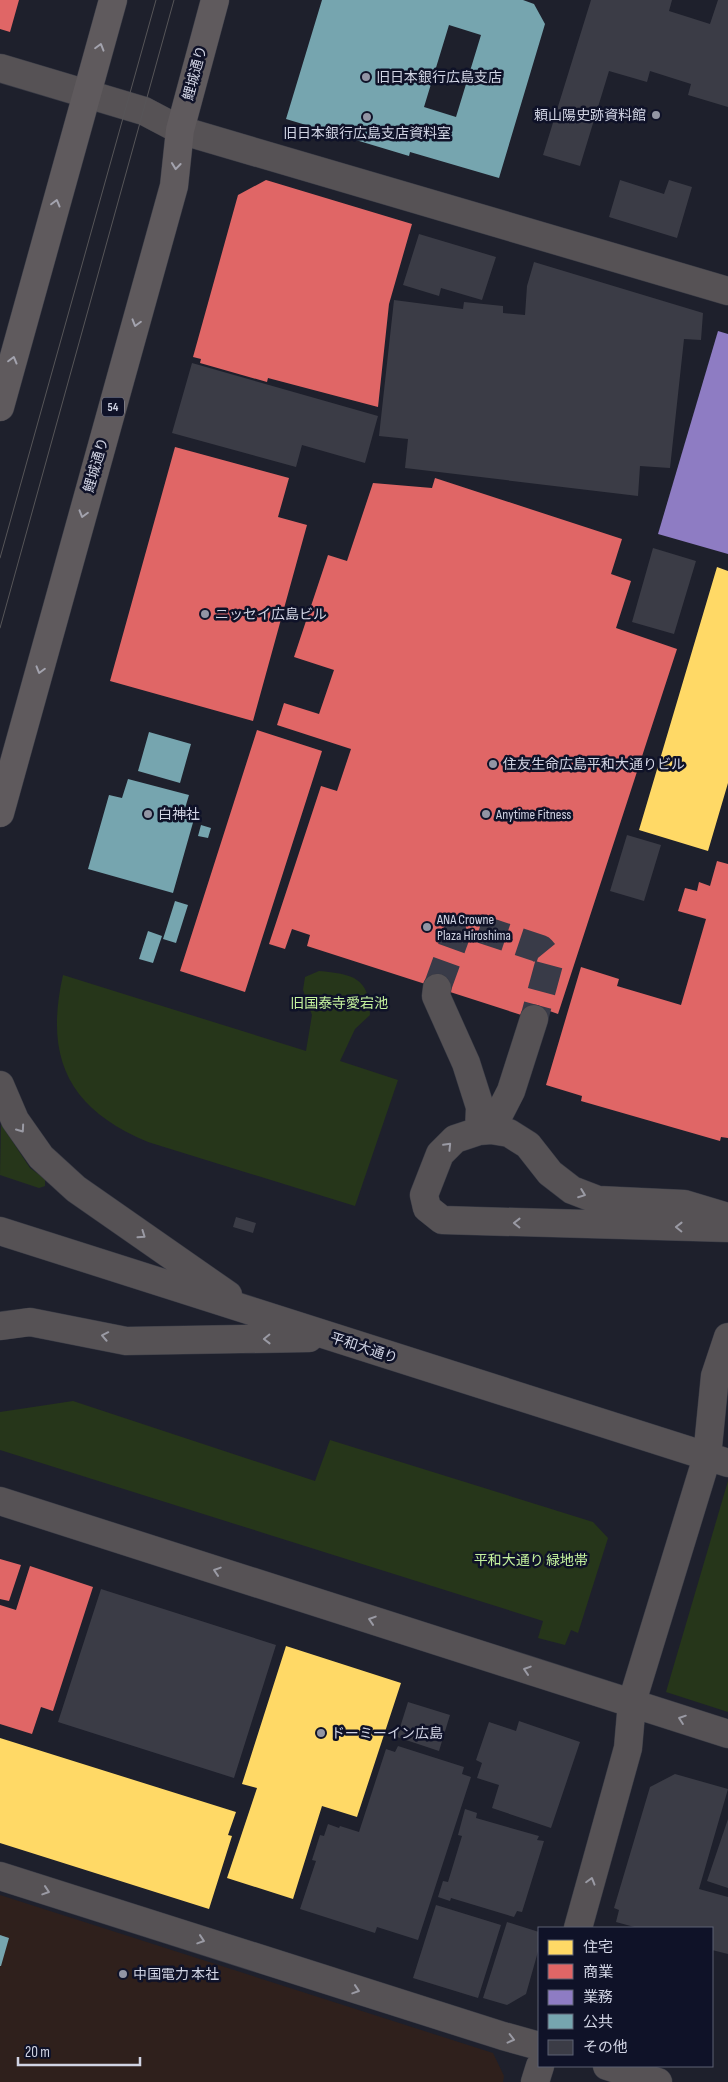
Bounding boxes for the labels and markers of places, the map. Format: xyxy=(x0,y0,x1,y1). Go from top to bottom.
place label: 旧日本銀行広島支店 xyxy=(376,69,502,86)
marker: 旧日本銀行広島支店 xyxy=(360,71,372,83)
place label: 頼山陽史跡資料館 xyxy=(534,107,646,124)
marker: 頼山陽史跡資料館 xyxy=(650,109,662,121)
marker: 旧日本銀行広島支店資料室 xyxy=(361,111,373,123)
place label: 旧日本銀行広島支店資料室 xyxy=(283,125,451,142)
place label: ニッセイ広島ビル xyxy=(215,606,327,623)
marker: ニッセイ広島ビル xyxy=(199,608,211,620)
place label: 住友生命広島平和大通りビル xyxy=(503,756,685,773)
marker: 住友生命広島平和大通りビル xyxy=(487,758,499,770)
place label: 白神社 xyxy=(158,806,200,823)
place label: Anytime Fitness xyxy=(495,806,571,823)
marker: 白神社 xyxy=(142,808,154,820)
marker: Anytime Fitness xyxy=(480,808,492,820)
place label: ANA Crowne Plaza Hiroshima xyxy=(436,911,511,944)
marker: ANA Crowne Plaza Hiroshima xyxy=(421,921,433,933)
place label: ドーミーイン広島 xyxy=(331,1725,443,1742)
marker: ドーミーイン広島 xyxy=(315,1727,327,1739)
place label: 中国電力 本社 xyxy=(133,1966,219,1983)
marker: 中国電力 本社 xyxy=(117,1968,129,1980)

